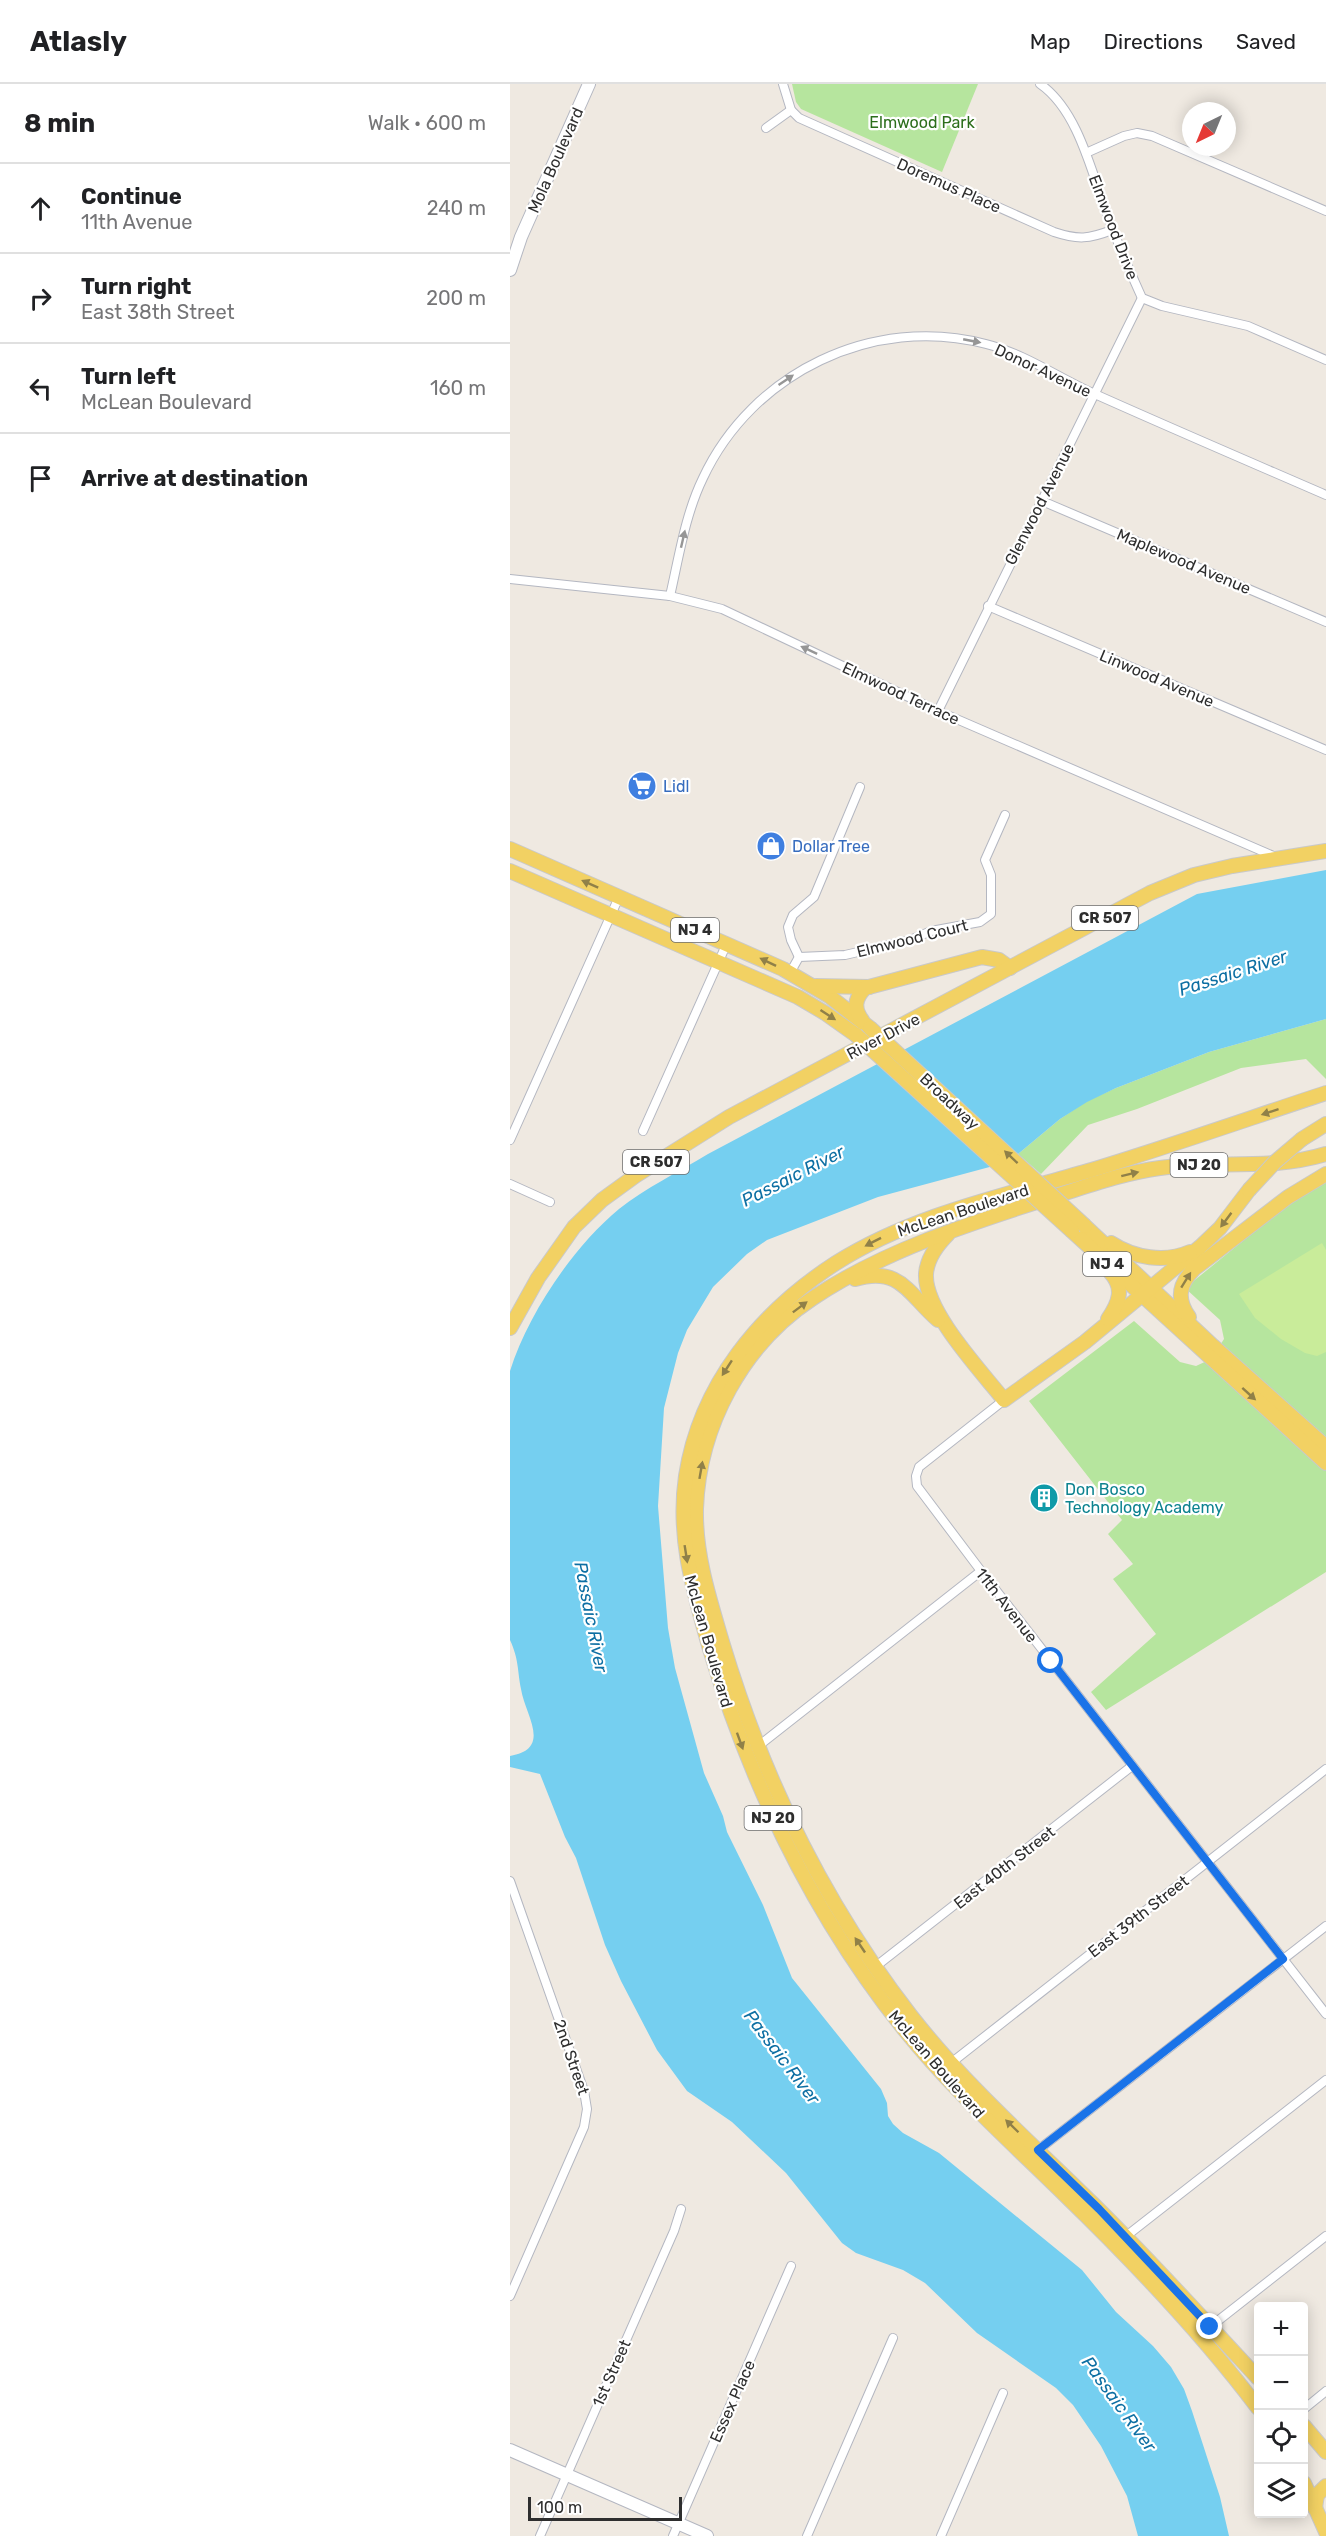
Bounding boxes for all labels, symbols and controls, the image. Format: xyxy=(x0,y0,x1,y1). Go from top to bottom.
text: Atlasly xyxy=(30,25,127,58)
text: Map xyxy=(1030,29,1071,54)
text: Directions xyxy=(1104,29,1203,54)
text: Saved xyxy=(1236,29,1296,54)
north arrow xyxy=(1182,102,1236,156)
street label: Mola Boulevard xyxy=(524,105,587,216)
text: 8 min xyxy=(24,108,95,139)
text: Walk · 600 m xyxy=(368,111,486,135)
park label: Elmwood Park xyxy=(869,113,975,132)
street label: Doremus Place xyxy=(894,154,1004,217)
street label: Elmwood Drive xyxy=(1085,172,1142,282)
text: Continue xyxy=(81,183,182,210)
icon: ahead xyxy=(24,192,57,225)
text: 240 m xyxy=(427,196,486,220)
text: 11th Avenue xyxy=(81,210,193,234)
text: Turn right xyxy=(81,273,191,300)
icon: right xyxy=(24,282,57,315)
text: 200 m xyxy=(426,286,486,310)
text: East 38th Street xyxy=(81,300,235,324)
one-way arrow xyxy=(963,337,982,346)
street label: Donor Avenue xyxy=(991,340,1094,401)
text: Turn left xyxy=(81,363,176,390)
icon: left xyxy=(24,372,57,405)
one-way arrow xyxy=(778,375,794,386)
text: 160 m xyxy=(430,376,486,400)
text: McLean Boulevard xyxy=(81,390,252,414)
street label: Glenwood Avenue xyxy=(1001,440,1078,568)
icon: arrive xyxy=(24,462,57,495)
text: Arrive at destination xyxy=(81,465,308,492)
street label: Maplewood Avenue xyxy=(1114,525,1254,598)
one-way arrow xyxy=(679,530,689,548)
one-way arrow xyxy=(800,646,817,655)
street label: Linwood Avenue xyxy=(1097,646,1217,711)
street label: Elmwood Terrace xyxy=(839,658,962,729)
supermarket icon: Lidl xyxy=(626,770,658,802)
place label: Lidl xyxy=(663,777,689,796)
shop icon: Dollar Tree xyxy=(755,830,787,862)
place label: Dollar Tree xyxy=(792,837,870,856)
one-way arrow xyxy=(580,879,598,889)
road number: CR 507 xyxy=(1072,906,1138,930)
street label: Elmwood Court xyxy=(855,915,970,961)
road number: NJ 4 xyxy=(671,918,719,942)
water label: Passaic River xyxy=(1176,945,1291,1001)
one-way arrow xyxy=(760,957,777,967)
one-way arrow xyxy=(819,1009,836,1020)
street label: River Drive xyxy=(843,1009,923,1064)
street label: Broadway xyxy=(916,1069,983,1134)
one-way arrow xyxy=(1261,1107,1279,1117)
water label: Passaic River xyxy=(738,1140,849,1211)
road number: CR 507 xyxy=(623,1150,689,1174)
one-way arrow xyxy=(1004,1151,1018,1165)
road number: NJ 20 xyxy=(1170,1153,1228,1177)
one-way arrow xyxy=(1121,1169,1139,1179)
street label: McLean Boulevard xyxy=(895,1180,1031,1241)
one-way arrow xyxy=(1220,1211,1232,1227)
one-way arrow xyxy=(864,1237,882,1247)
road number: NJ 4 xyxy=(1083,1252,1131,1276)
one-way arrow xyxy=(1181,1272,1192,1288)
one-way arrow xyxy=(793,1302,808,1314)
one-way arrow xyxy=(722,1360,733,1376)
one-way arrow xyxy=(1241,1387,1256,1400)
one-way arrow xyxy=(697,1460,706,1479)
place label: Don Bosco Technology Academy xyxy=(1065,1480,1223,1517)
building icon: Don Bosco Technology Academy xyxy=(1028,1482,1060,1514)
one-way arrow xyxy=(681,1545,690,1564)
water label: Passaic River xyxy=(569,1560,613,1675)
street label: 11th Avenue xyxy=(972,1564,1042,1646)
street label: McLean Boulevard xyxy=(681,1573,736,1709)
route start xyxy=(1037,1647,1063,1673)
one-way arrow xyxy=(736,1732,746,1750)
road number: NJ 20 xyxy=(744,1806,802,1830)
street label: East 40th Street xyxy=(950,1822,1059,1913)
street label: East 39th Street xyxy=(1084,1871,1192,1961)
one-way arrow xyxy=(854,1937,865,1953)
water label: Passaic River xyxy=(739,2005,825,2109)
street label: McLean Boulevard xyxy=(885,2007,989,2122)
street label: 2nd Street xyxy=(550,2017,593,2098)
one-way arrow xyxy=(1005,2119,1020,2133)
map controls xyxy=(1254,2302,1308,2518)
button: + xyxy=(1254,2302,1308,2356)
route end xyxy=(1196,2313,1222,2339)
street label: 1st Street xyxy=(588,2337,635,2410)
water label: Passaic River xyxy=(1077,2352,1162,2457)
button: − xyxy=(1254,2356,1308,2410)
street label: Essex Place xyxy=(706,2357,759,2445)
button: locate xyxy=(1254,2410,1308,2464)
button: layers xyxy=(1254,2464,1308,2518)
scale bar xyxy=(528,2494,682,2522)
text: 100 m xyxy=(537,2498,582,2517)

